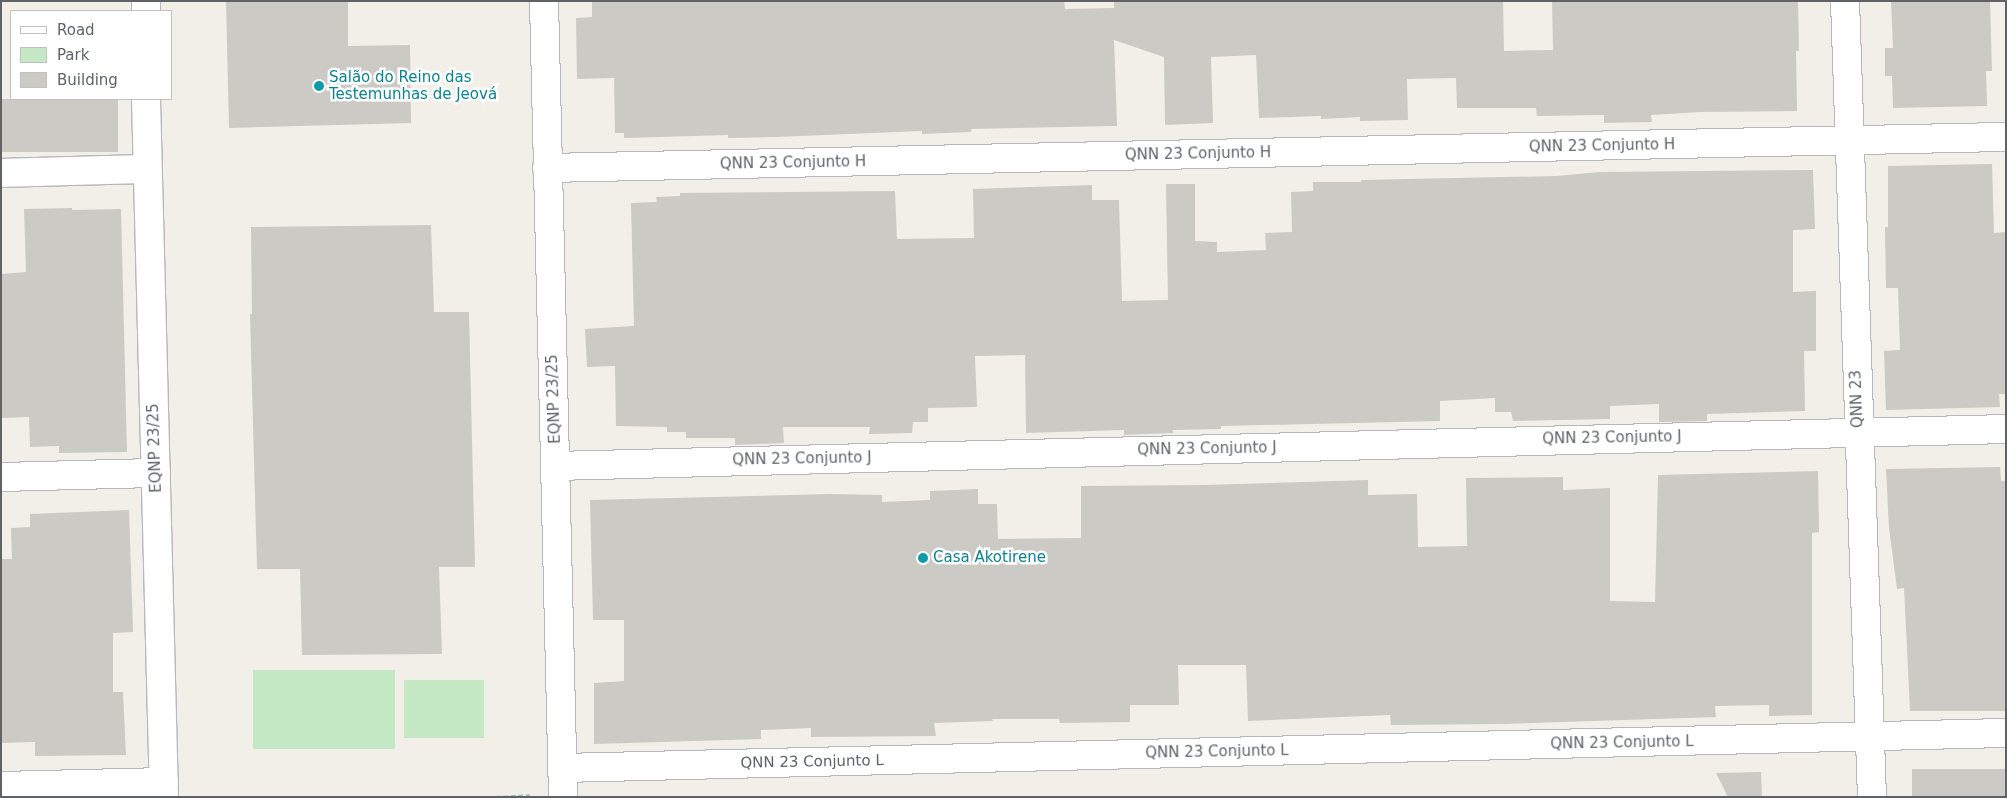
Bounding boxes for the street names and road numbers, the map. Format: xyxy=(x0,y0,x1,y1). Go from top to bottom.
street label: QNN 23 Conjunto H xyxy=(1529,136,1675,156)
street label: QNN 23 Conjunto H xyxy=(1125,144,1271,164)
street label: QNN 23 Conjunto H xyxy=(720,153,866,173)
street label: EQNP 23/25 xyxy=(543,354,565,444)
street label: QNN 23 xyxy=(1847,370,1867,428)
street label: EQNP 23/25 xyxy=(144,403,166,493)
street label: QNN 23 Conjunto J xyxy=(1542,428,1682,448)
street label: QNN 23 Conjunto J xyxy=(1137,439,1277,459)
street label: QNN 23 Conjunto J xyxy=(732,449,872,469)
street label: QNN 23 Conjunto L xyxy=(1550,733,1694,753)
street label: QNN 23 Conjunto L xyxy=(1145,742,1289,762)
street label: QNN 23 Conjunto L xyxy=(740,752,884,772)

